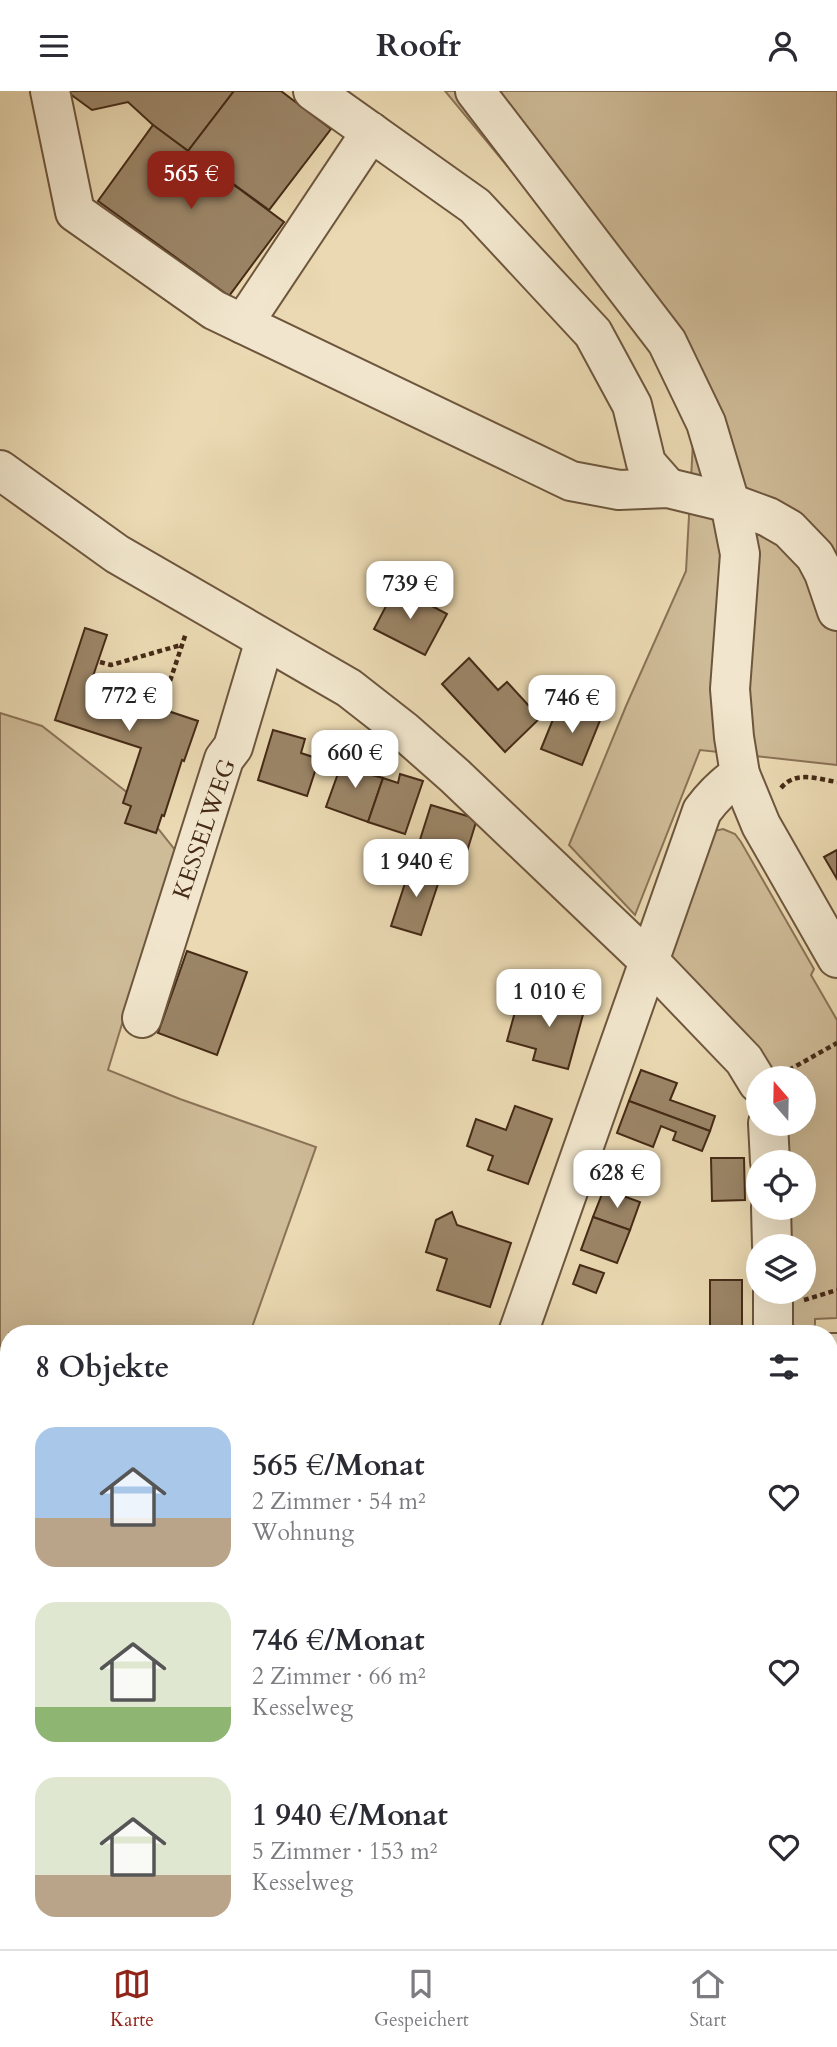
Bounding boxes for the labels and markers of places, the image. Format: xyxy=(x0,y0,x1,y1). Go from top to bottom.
pin: 565 € xyxy=(142,151,240,211)
pin: 739 € xyxy=(361,561,459,621)
pin: 772 € xyxy=(80,673,178,733)
pin: 746 € xyxy=(523,675,621,735)
pin: 660 € xyxy=(306,731,404,790)
pin: 1 940 € xyxy=(351,839,481,899)
pin: 1 010 € xyxy=(484,969,614,1029)
pin: 628 € xyxy=(568,1151,666,1210)

